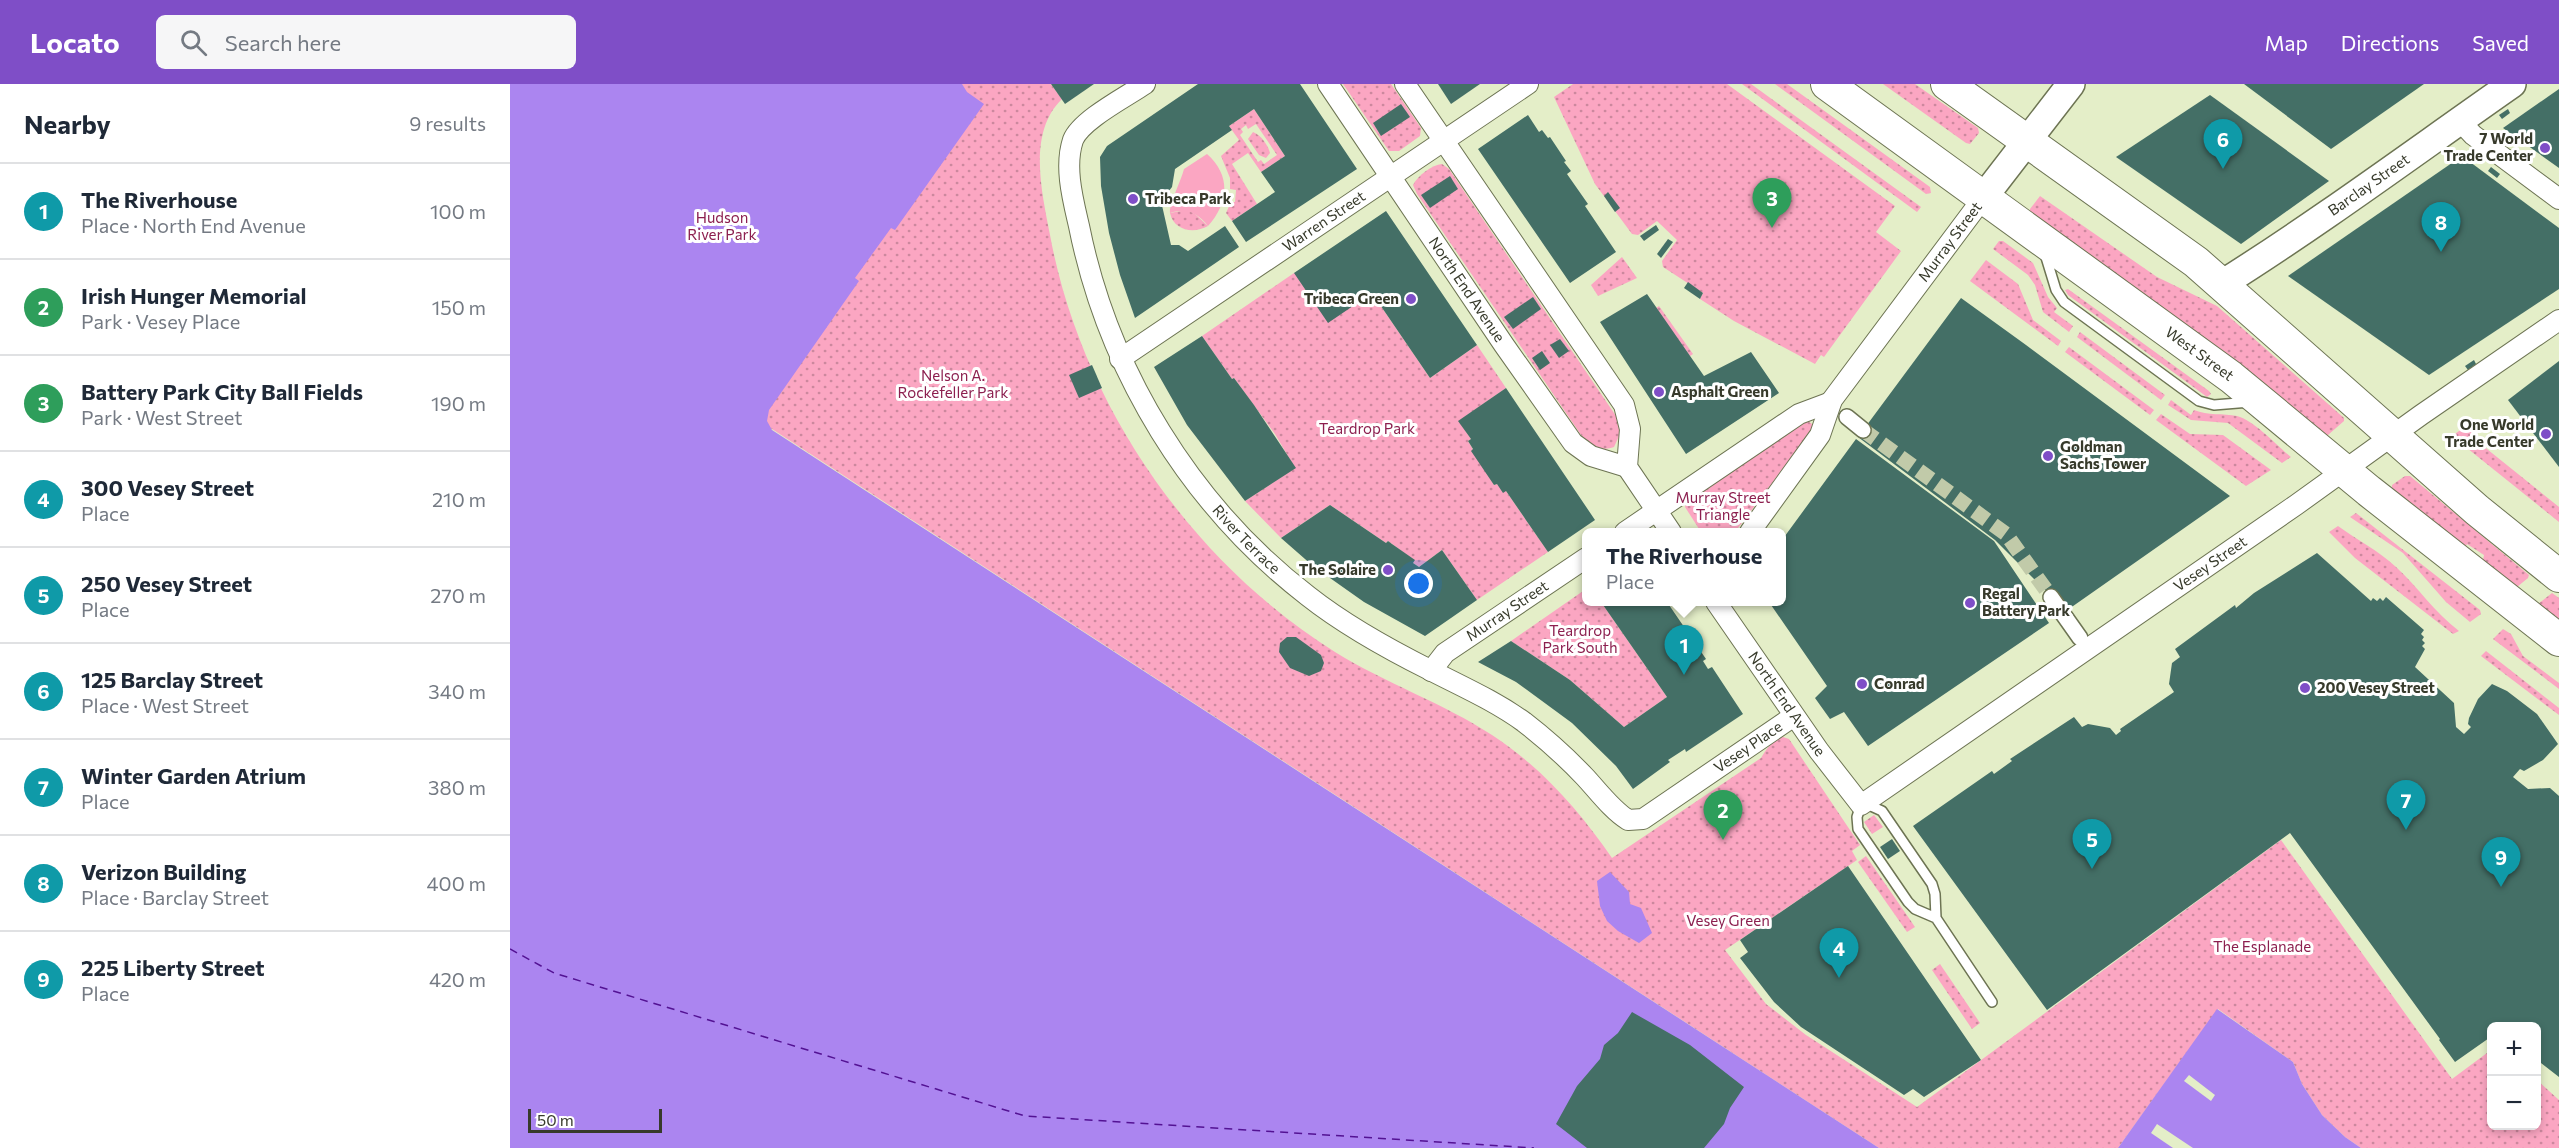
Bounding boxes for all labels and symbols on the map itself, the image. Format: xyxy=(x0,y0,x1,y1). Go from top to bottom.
pin: 6 xyxy=(2204,120,2242,169)
place label: 7 World Trade Center xyxy=(2444,129,2533,164)
marker: 7 World Trade Center xyxy=(2538,141,2552,155)
street label: Barclay Street xyxy=(2324,150,2412,219)
pin: 3 xyxy=(1752,178,1792,228)
street label: Warren Street xyxy=(1279,186,1368,255)
place label: Tribeca Park xyxy=(1145,189,1232,207)
marker: Tribeca Park xyxy=(1126,192,1140,206)
street label: Murray Street xyxy=(1914,198,1985,285)
pin: 8 xyxy=(2422,202,2460,252)
park label: Hudson River Park xyxy=(687,208,757,243)
street label: North End Avenue xyxy=(1426,233,1509,345)
place label: Tribeca Green xyxy=(1304,289,1399,307)
marker: Tribeca Green xyxy=(1404,292,1418,306)
street label: West Street xyxy=(2162,322,2238,384)
park label: Nelson A. Rockefeller Park xyxy=(898,366,1008,401)
place label: Asphalt Green xyxy=(1671,382,1769,400)
marker: Asphalt Green xyxy=(1652,385,1666,399)
place label: One World Trade Center xyxy=(2445,415,2534,450)
park label: Teardrop Park xyxy=(1319,419,1415,437)
marker: One World Trade Center xyxy=(2539,427,2553,441)
place label: Goldman Sachs Tower xyxy=(2060,437,2146,472)
marker: Goldman Sachs Tower xyxy=(2041,449,2055,463)
park label: Murray Street Triangle xyxy=(1675,488,1771,523)
street label: River Terrace xyxy=(1209,501,1285,577)
street label: Vesey Street xyxy=(2170,532,2250,595)
place label: The Solaire xyxy=(1299,560,1376,578)
marker: The Solaire xyxy=(1381,563,1395,577)
your location xyxy=(1404,569,1433,598)
street label: Murray Street xyxy=(1462,576,1551,644)
place label: Regal Battery Park xyxy=(1982,584,2070,619)
marker: Regal Battery Park xyxy=(1963,596,1977,610)
park label: Teardrop Park South xyxy=(1542,621,1618,656)
pin: 1 xyxy=(1664,626,1704,675)
street label: North End Avenue xyxy=(1745,648,1830,759)
place label: Conrad xyxy=(1874,674,1925,692)
marker: Conrad xyxy=(1855,677,1869,691)
place label: 200 Vesey Street xyxy=(2317,678,2435,696)
marker: 200 Vesey Street xyxy=(2298,681,2312,695)
street label: Vesey Place xyxy=(1710,717,1785,776)
pin: 7 xyxy=(2386,780,2426,830)
pin: 2 xyxy=(1704,790,1742,840)
pin: 5 xyxy=(2072,820,2112,869)
pin: 9 xyxy=(2482,838,2520,887)
park label: Vesey Green xyxy=(1686,911,1770,929)
pin: 4 xyxy=(1820,928,1858,978)
park label: The Esplanade xyxy=(2213,937,2311,955)
scale bar xyxy=(528,1106,662,1134)

